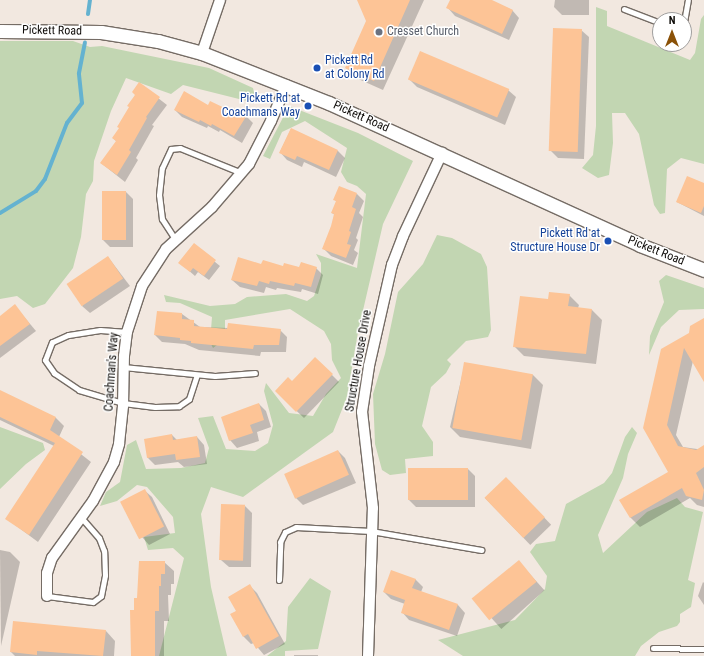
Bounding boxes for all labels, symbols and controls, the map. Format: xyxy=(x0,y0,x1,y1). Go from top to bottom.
north arrow xyxy=(652,12,692,52)
text: N xyxy=(669,14,675,27)
street label: Pickett Road xyxy=(22,23,82,39)
place label: Cresset Church xyxy=(387,25,459,39)
marker: Cresset Church xyxy=(374,27,384,37)
place label: Pickett Rd at Colony Rd xyxy=(325,54,385,82)
marker: Pickett Rd at Colony Rd xyxy=(312,63,322,73)
place label: Pickett Rd at Coachmans Way xyxy=(222,92,300,120)
street label: Pickett Road xyxy=(331,98,391,136)
marker: Pickett Rd at Coachmans Way xyxy=(303,101,313,111)
place label: Pickett Rd at Structure House Dr xyxy=(510,227,600,255)
street label: Pickett Road xyxy=(626,233,686,269)
marker: Pickett Rd at Structure House Dr xyxy=(603,236,613,246)
street label: Structure House Drive xyxy=(343,309,375,413)
street label: Coachman's Way xyxy=(102,332,122,412)

